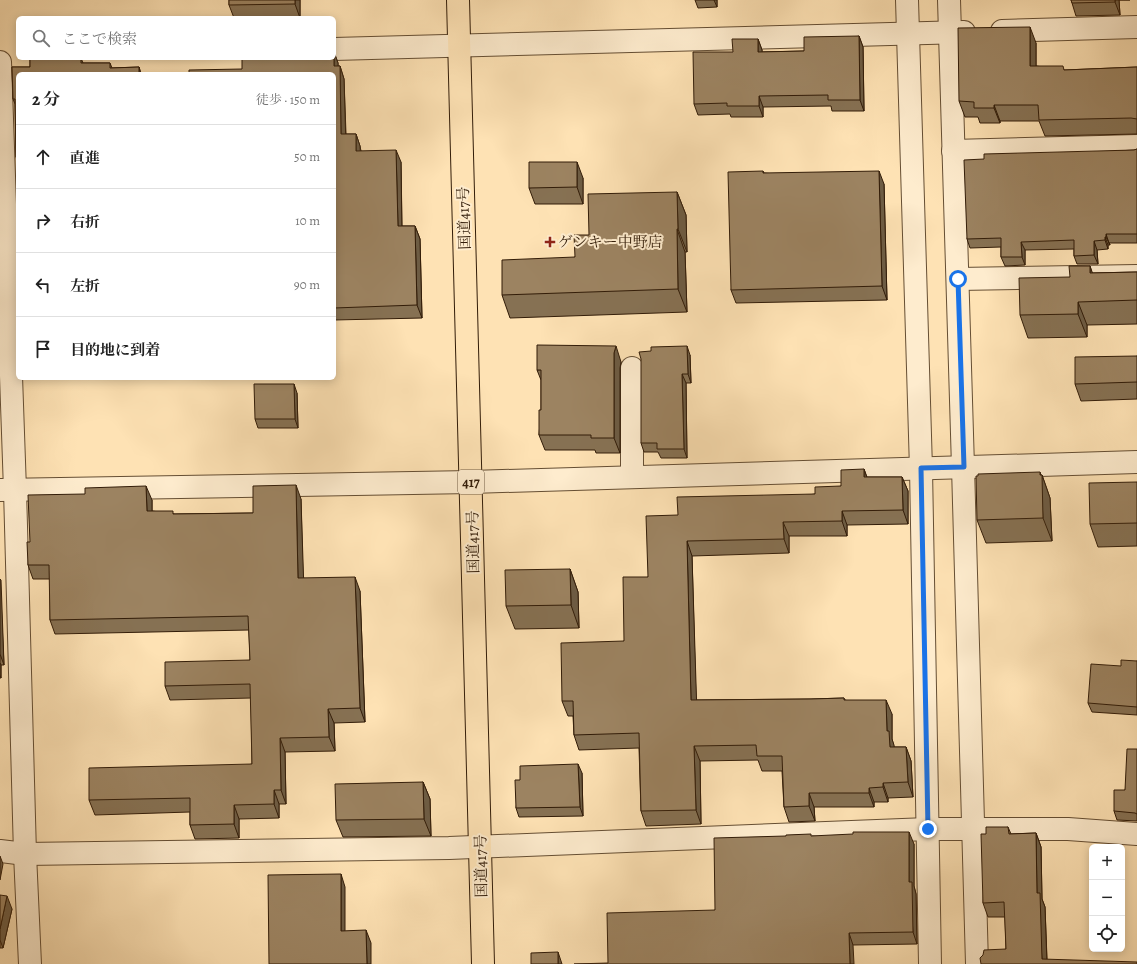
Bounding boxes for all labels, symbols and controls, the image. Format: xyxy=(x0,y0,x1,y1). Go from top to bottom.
search box xyxy=(16,16,336,60)
icon: search xyxy=(30,27,52,49)
text: ここで検索 xyxy=(62,29,137,49)
text: 2 分 xyxy=(32,88,60,111)
text: 徒歩 · 150 m xyxy=(256,91,320,108)
icon: ahead xyxy=(32,146,54,168)
text: 直進 xyxy=(70,148,100,168)
text: 50 m xyxy=(294,148,320,165)
street label: 国道417号 xyxy=(453,186,475,250)
icon: right xyxy=(32,210,54,232)
text: 右折 xyxy=(70,212,100,232)
text: 10 m xyxy=(295,212,320,229)
place label: ゲンキー中野店 xyxy=(558,232,663,252)
marker: ゲンキー中野店 xyxy=(545,237,555,247)
route start xyxy=(949,270,967,288)
icon: left xyxy=(32,274,54,296)
text: 左折 xyxy=(70,276,100,296)
text: 90 m xyxy=(294,276,320,293)
icon: arrive xyxy=(32,338,54,360)
text: 目的地に到着 xyxy=(70,340,160,360)
road number: 417 xyxy=(458,470,484,494)
street label: 国道417号 xyxy=(462,510,484,574)
route end xyxy=(919,820,937,838)
street label: 国道417号 xyxy=(470,834,492,898)
map controls xyxy=(1089,844,1125,952)
button: + xyxy=(1089,844,1125,880)
button: − xyxy=(1089,880,1125,916)
button: locate xyxy=(1089,916,1125,952)

